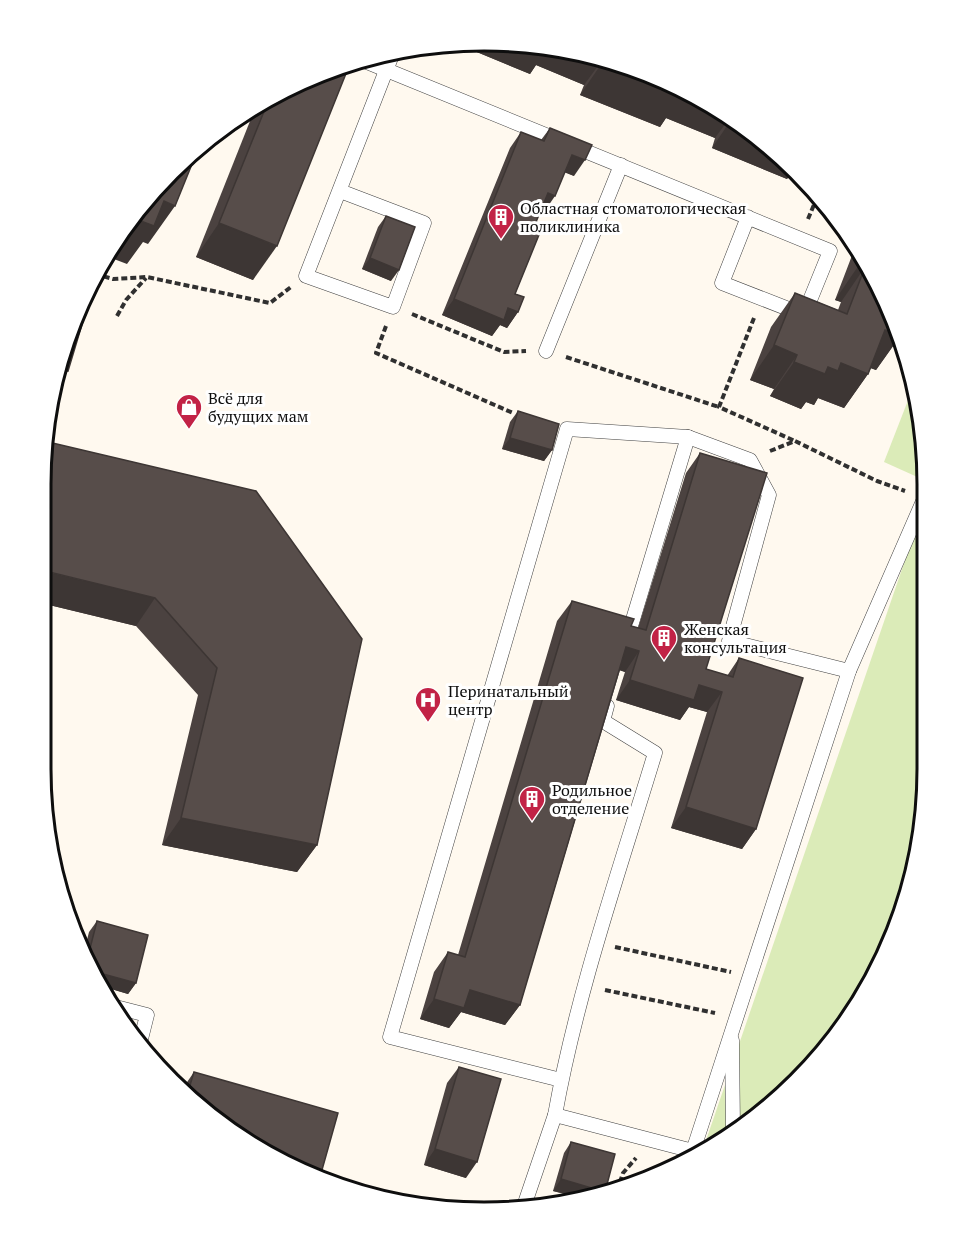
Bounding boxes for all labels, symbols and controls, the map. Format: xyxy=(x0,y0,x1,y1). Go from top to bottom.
place label: Областная стоматологическая поликлиника xyxy=(520,197,746,237)
building icon: Областная стоматологическая поликлиника xyxy=(486,202,516,240)
place label: Всё для будущих мам xyxy=(208,387,309,427)
shop icon: Всё для будущих мам xyxy=(174,392,204,430)
place label: Женская консультация xyxy=(684,618,787,658)
building icon: Женская консультация xyxy=(649,623,679,661)
place label: Перинатальный центр xyxy=(448,680,569,720)
hospital icon: Перинатальный центр xyxy=(413,685,443,723)
place label: Родильное отделение xyxy=(552,779,632,819)
building icon: Родильное отделение xyxy=(517,784,547,822)

